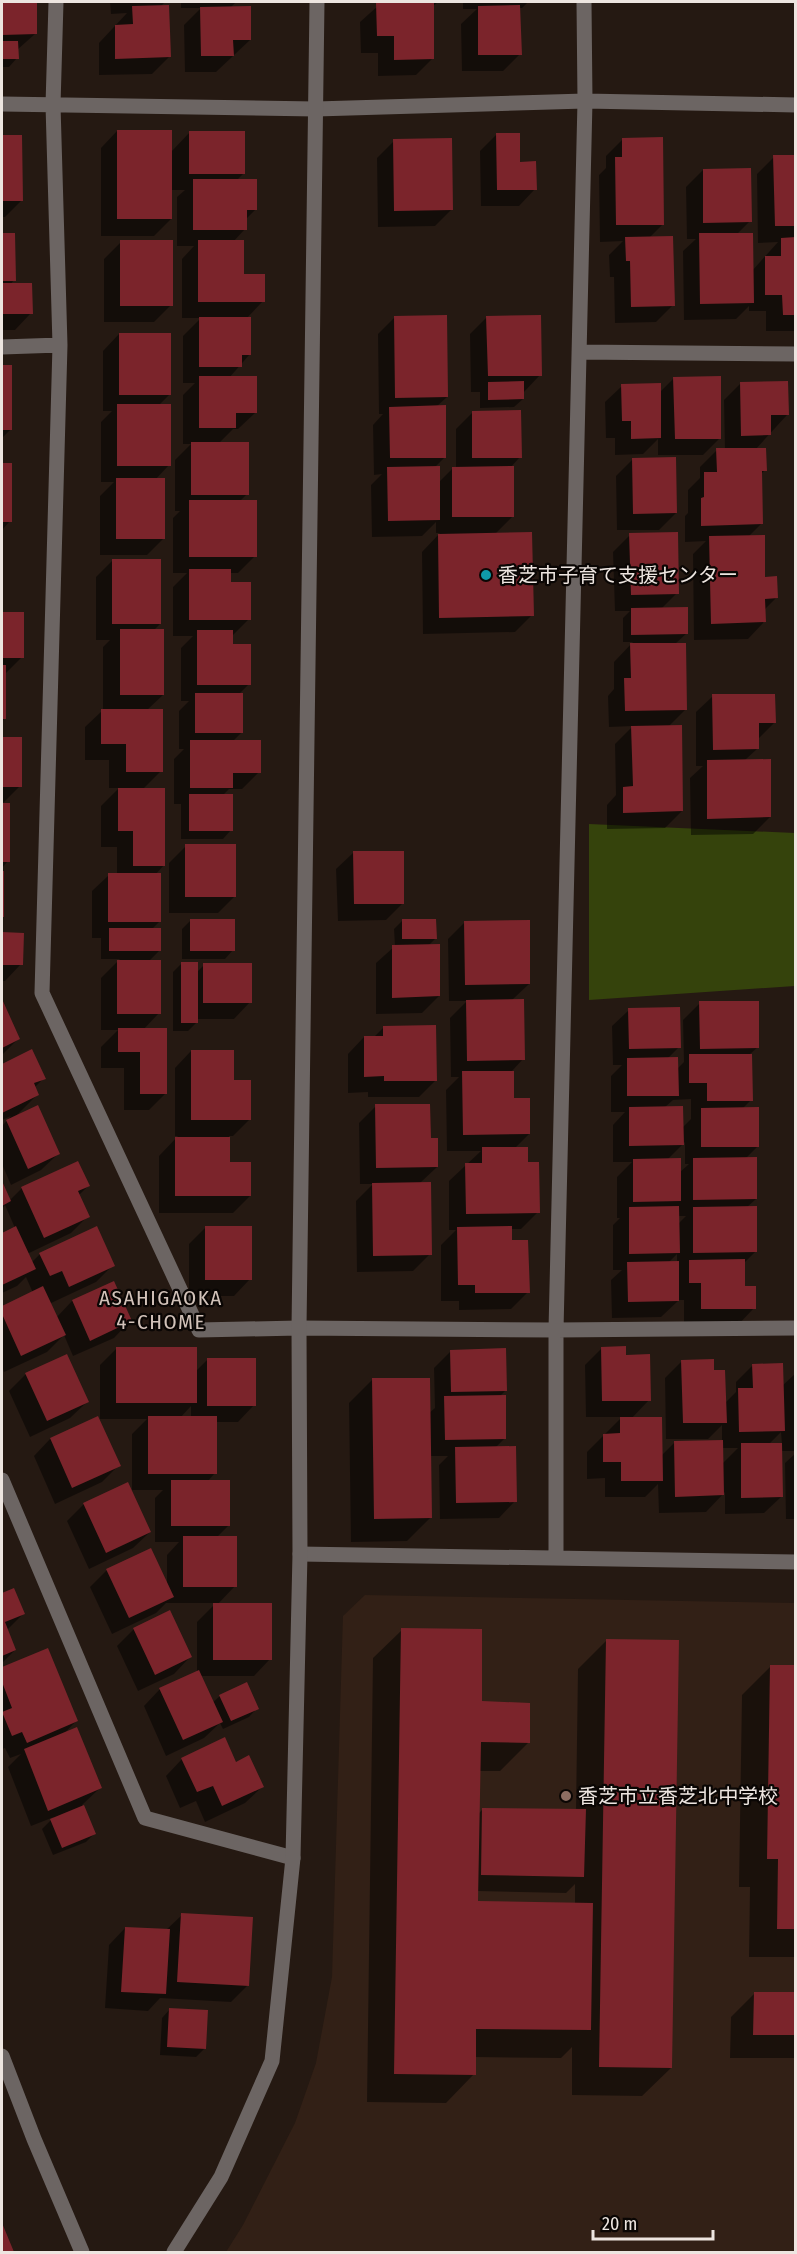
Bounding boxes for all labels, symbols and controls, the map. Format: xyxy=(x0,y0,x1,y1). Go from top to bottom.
place label: 香芝市子育て支援センター xyxy=(498,563,738,587)
marker: 香芝市子育て支援センター xyxy=(479,568,493,582)
district label: ASAHIGAOKA 4-CHOME xyxy=(99,1285,223,1335)
place label: 香芝市立香芝北中学校 xyxy=(578,1784,778,1808)
marker: 香芝市立香芝北中学校 xyxy=(559,1789,573,1803)
scale bar xyxy=(593,2203,713,2241)
text: 20 m xyxy=(602,2213,637,2235)

